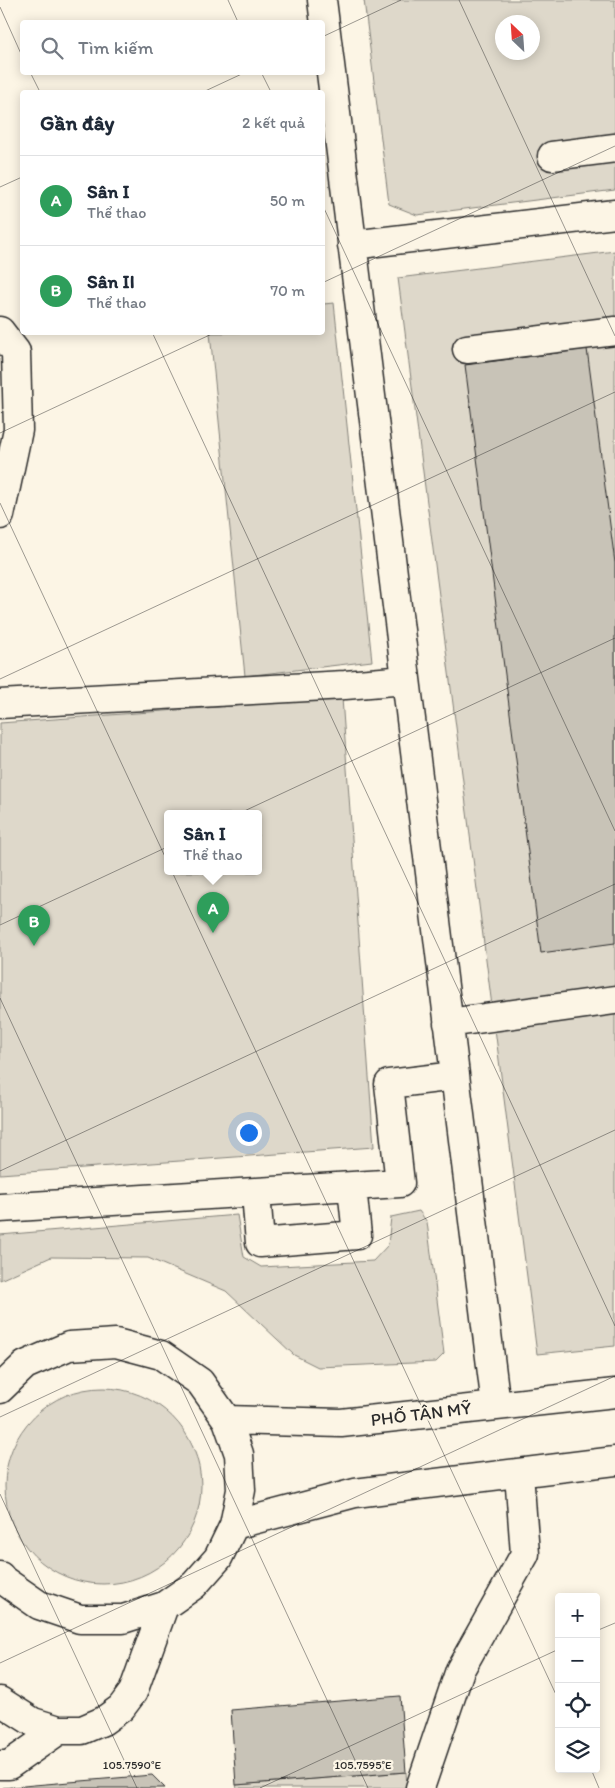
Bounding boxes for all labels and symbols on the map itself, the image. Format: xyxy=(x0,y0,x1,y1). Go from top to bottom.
north arrow xyxy=(495,15,540,60)
pin: A xyxy=(197,892,229,933)
pin: B xyxy=(18,905,50,946)
your location xyxy=(236,1120,262,1146)
street label: PHỐ TÂN MỸ xyxy=(370,1397,473,1431)
text: 105.7590°E xyxy=(103,1758,162,1772)
text: 105.7595°E xyxy=(334,1758,392,1772)

